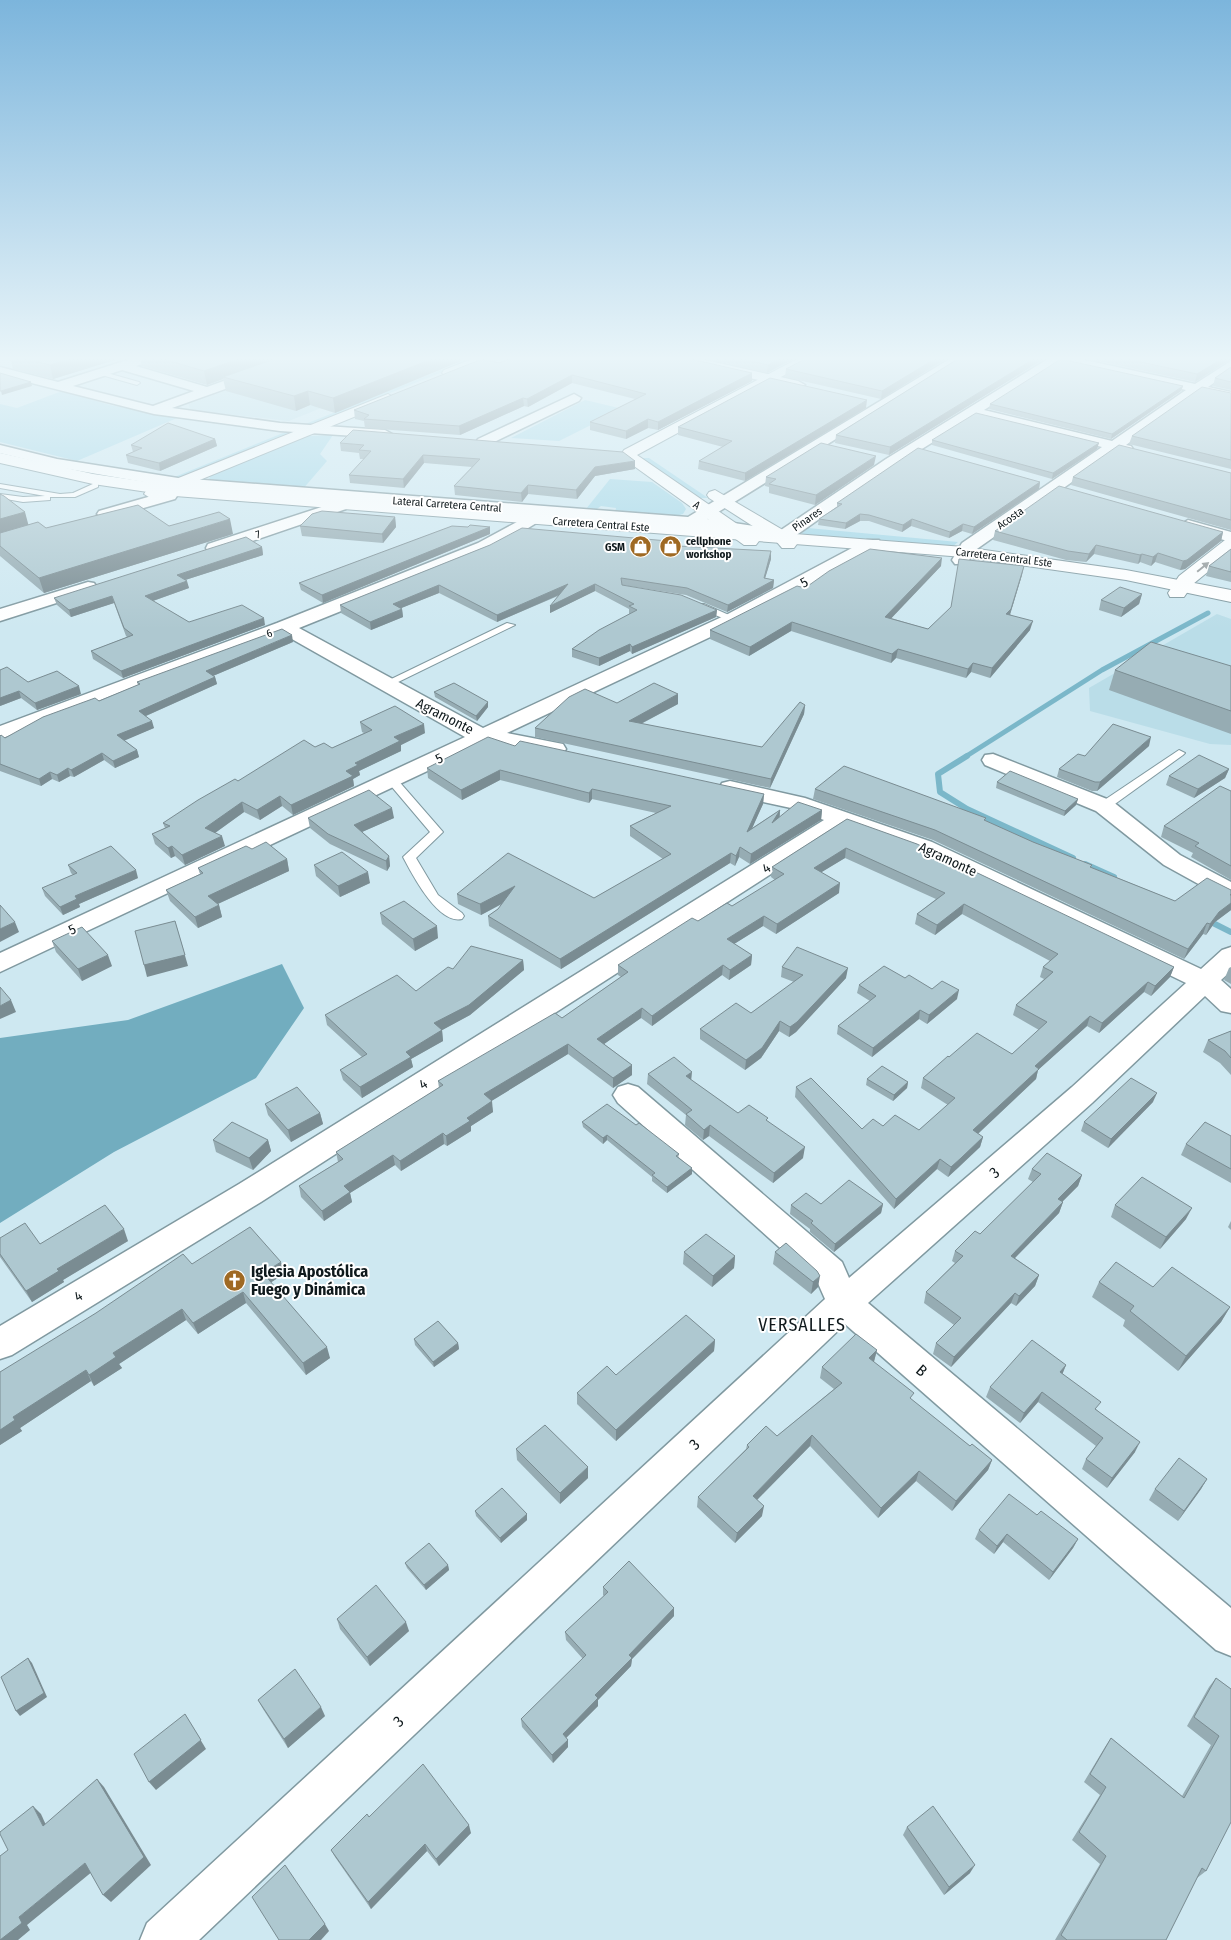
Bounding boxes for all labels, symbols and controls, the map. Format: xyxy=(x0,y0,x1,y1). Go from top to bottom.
street label: Lateral Carretera Central xyxy=(392,494,502,515)
street label: A xyxy=(691,498,703,513)
street label: Pinares xyxy=(790,504,825,534)
street label: Acosta xyxy=(994,505,1026,532)
street label: Carretera Central Este xyxy=(552,515,650,534)
street label: 7 xyxy=(254,527,263,541)
shop icon: GSM xyxy=(629,535,653,559)
shop icon: cellphone workshop xyxy=(658,535,682,559)
place label: cellphone workshop xyxy=(686,535,732,561)
place label: GSM xyxy=(605,541,625,554)
street label: Carretera Central Este xyxy=(955,545,1053,570)
one-way arrow xyxy=(1196,562,1209,573)
street label: 5 xyxy=(797,573,811,591)
street label: 6 xyxy=(264,626,275,641)
street label: Agramonte xyxy=(413,695,476,738)
street label: 5 xyxy=(433,749,446,768)
street label: Agramonte xyxy=(916,839,980,880)
street label: 4 xyxy=(759,859,774,877)
street label: 5 xyxy=(66,920,79,939)
street label: 4 xyxy=(416,1075,431,1093)
street label: 3 xyxy=(985,1163,1003,1182)
place label: Iglesia Apostólica Fuego y Dinámica xyxy=(251,1262,368,1299)
church icon: Iglesia Apostólica Fuego y Dinámica xyxy=(223,1268,247,1292)
street label: 4 xyxy=(71,1287,86,1305)
district label: VERSALLES xyxy=(758,1314,846,1336)
street label: B xyxy=(912,1360,931,1381)
street label: 3 xyxy=(685,1435,703,1454)
street label: 3 xyxy=(389,1712,407,1731)

